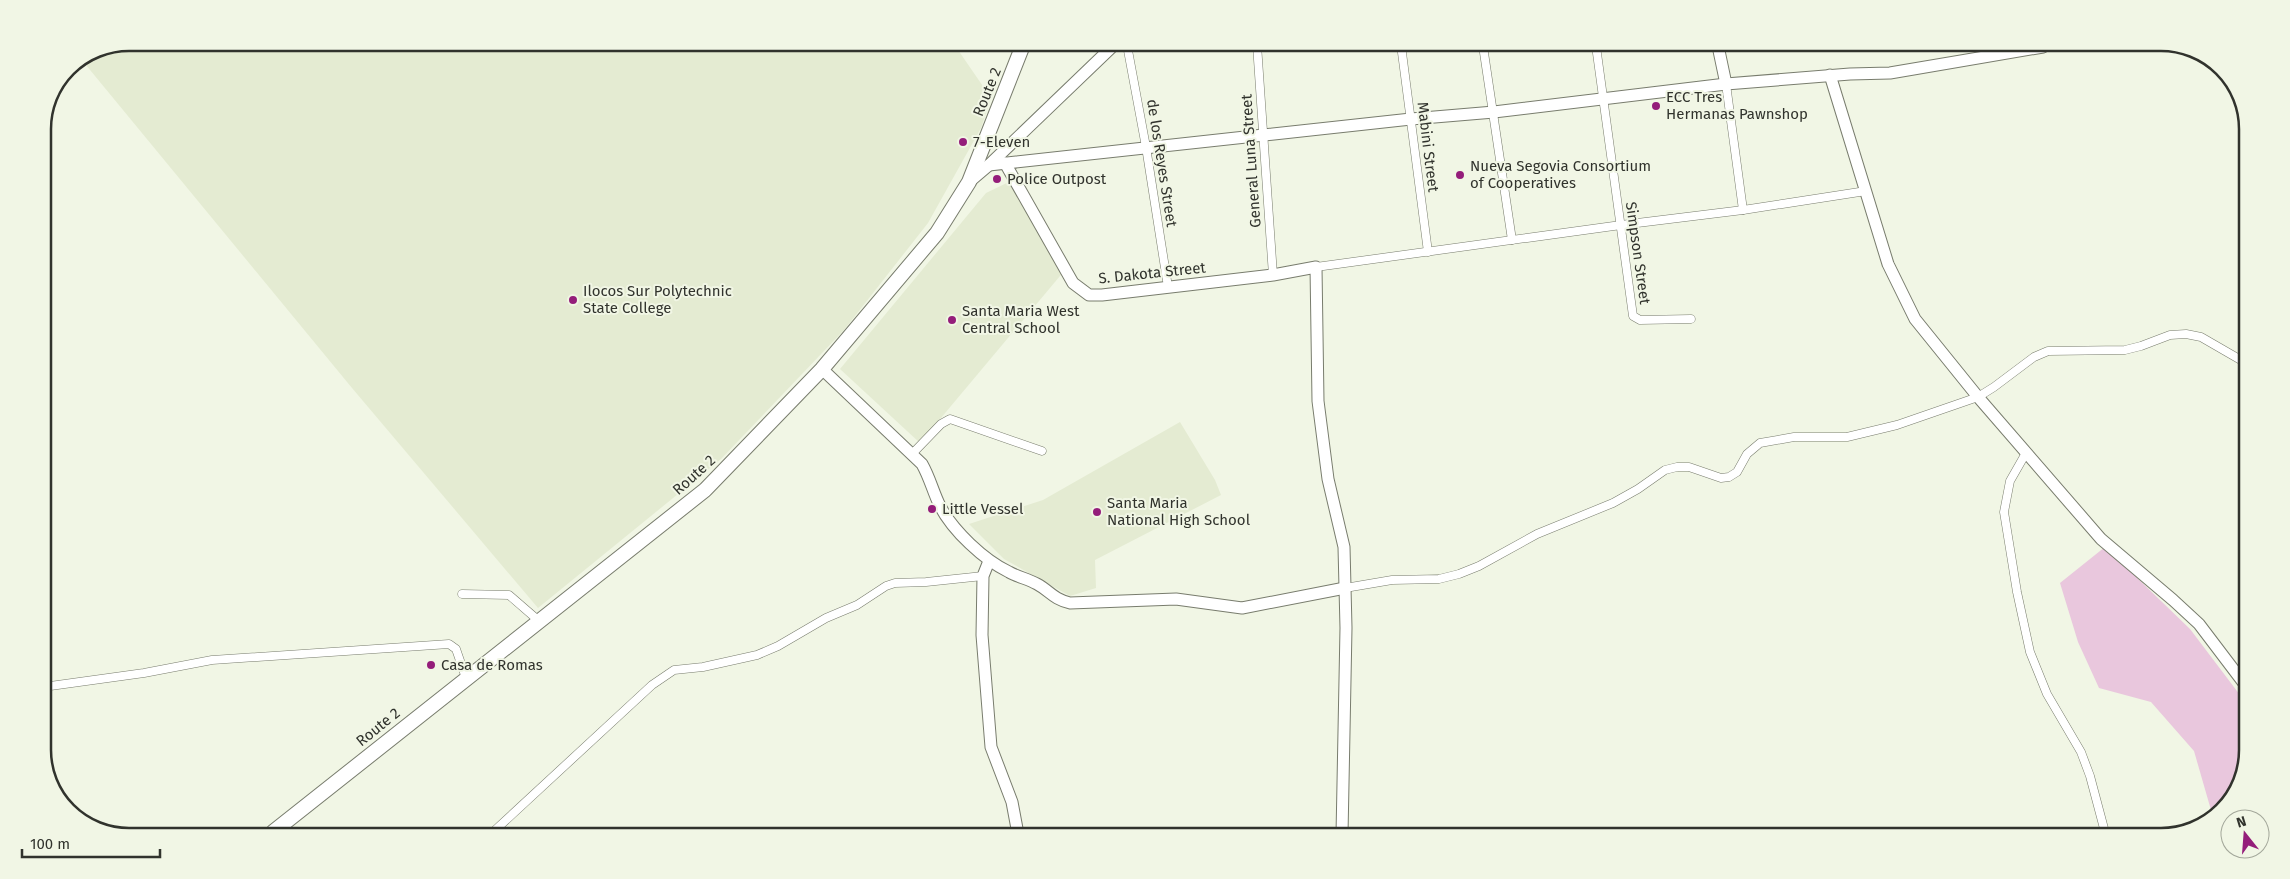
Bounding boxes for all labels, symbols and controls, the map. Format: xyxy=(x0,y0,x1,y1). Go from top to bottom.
street label: Route 2 xyxy=(969,65,1005,119)
place label: ECC Tres Hermanas Pawnshop xyxy=(1666,88,1808,123)
street label: General Luna Street xyxy=(1237,93,1265,228)
street label: de los Reyes Street xyxy=(1143,98,1181,229)
marker: ECC Tres Hermanas Pawnshop xyxy=(1650,100,1662,112)
street label: Mabini Street xyxy=(1414,101,1443,194)
place label: 7-Eleven xyxy=(973,133,1030,151)
marker: 7-Eleven xyxy=(957,136,969,148)
place label: Nueva Segovia Consortium of Cooperatives xyxy=(1470,157,1651,192)
marker: Nueva Segovia Consortium of Cooperatives xyxy=(1454,169,1466,181)
place label: Police Outpost xyxy=(1007,170,1107,188)
marker: Police Outpost xyxy=(991,173,1003,185)
street label: Simpson Street xyxy=(1622,201,1654,306)
street label: S. Dakota Street xyxy=(1097,258,1207,288)
place label: Ilocos Sur Polytechnic State College xyxy=(583,282,732,317)
marker: Ilocos Sur Polytechnic State College xyxy=(567,294,579,306)
place label: Santa Maria West Central School xyxy=(962,302,1080,337)
marker: Santa Maria West Central School xyxy=(946,314,958,326)
street label: Route 2 xyxy=(669,451,719,499)
place label: Santa Maria National High School xyxy=(1107,494,1251,529)
place label: Little Vessel xyxy=(942,500,1024,518)
marker: Little Vessel xyxy=(926,503,938,515)
marker: Santa Maria National High School xyxy=(1091,506,1103,518)
place label: Casa de Romas xyxy=(441,656,543,674)
marker: Casa de Romas xyxy=(425,659,437,671)
street label: Route 2 xyxy=(352,704,404,750)
north arrow xyxy=(2220,809,2270,859)
text: N xyxy=(2234,813,2248,832)
scale bar xyxy=(22,826,160,858)
text: 100 m xyxy=(30,835,70,853)

